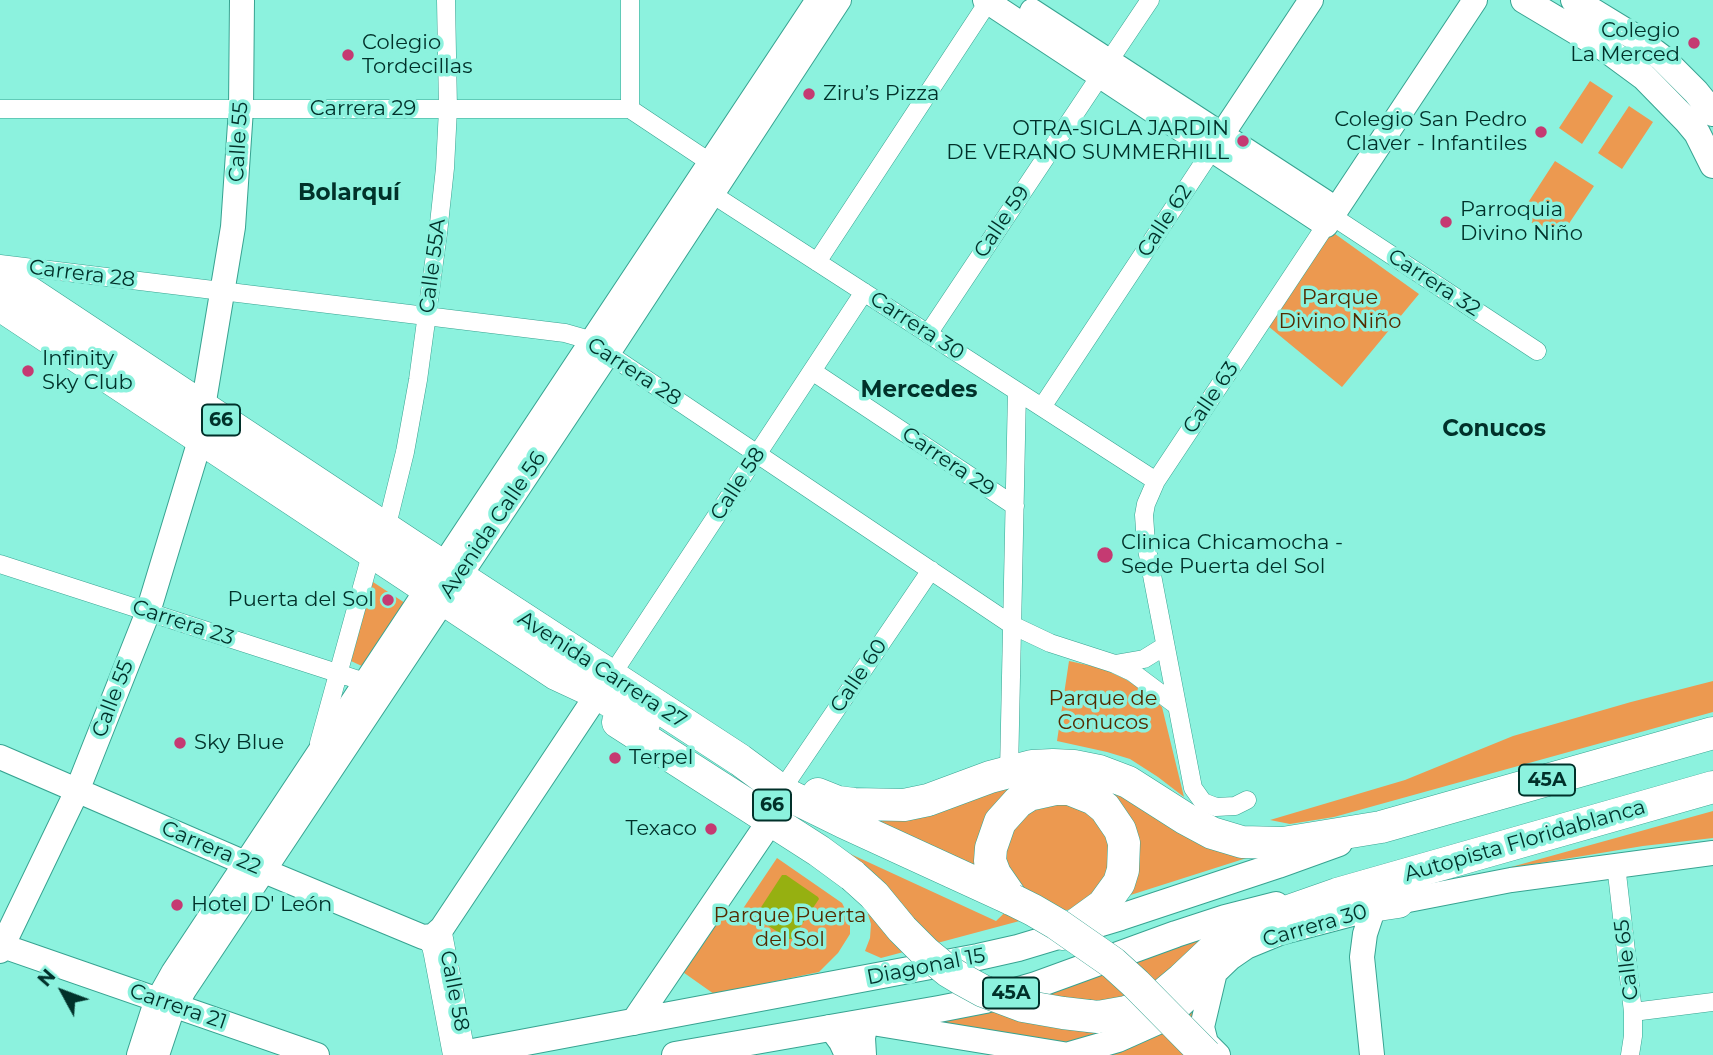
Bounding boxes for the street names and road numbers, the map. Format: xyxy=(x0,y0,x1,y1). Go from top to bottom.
street label: Carrera 29 xyxy=(310,96,416,122)
street label: Calle 55 xyxy=(224,101,254,183)
street label: Calle 62 xyxy=(1132,180,1198,262)
street label: Calle 59 xyxy=(969,181,1035,263)
street label: Calle 55A xyxy=(415,217,451,315)
street label: Carrera 32 xyxy=(1383,244,1485,322)
street label: Carrera 28 xyxy=(27,255,137,293)
street label: Carrera 30 xyxy=(865,286,969,366)
street label: Carrera 28 xyxy=(582,332,686,412)
street label: Calle 63 xyxy=(1178,357,1244,439)
road number: 66 xyxy=(202,404,240,436)
street label: Carrera 29 xyxy=(897,422,999,502)
street label: Calle 58 xyxy=(705,443,771,525)
street label: Avenida Calle 56 xyxy=(435,447,551,603)
street label: Carrera 23 xyxy=(129,595,237,651)
street label: Avenida Carrera 27 xyxy=(513,606,691,734)
street label: Calle 60 xyxy=(825,634,893,718)
street label: Calle 55 xyxy=(87,657,139,741)
road number: 45A xyxy=(1519,764,1575,796)
road number: 66 xyxy=(753,790,791,820)
street label: Autopista Floridablanca xyxy=(1402,794,1648,888)
street label: Carrera 22 xyxy=(158,816,264,880)
street label: Carrera 30 xyxy=(1260,899,1370,953)
street label: Calle 65 xyxy=(1610,918,1644,1002)
street label: Diagonal 15 xyxy=(865,943,987,991)
street label: Calle 58 xyxy=(434,948,474,1034)
road number: 45A xyxy=(983,978,1039,1009)
street label: Carrera 21 xyxy=(126,979,230,1035)

